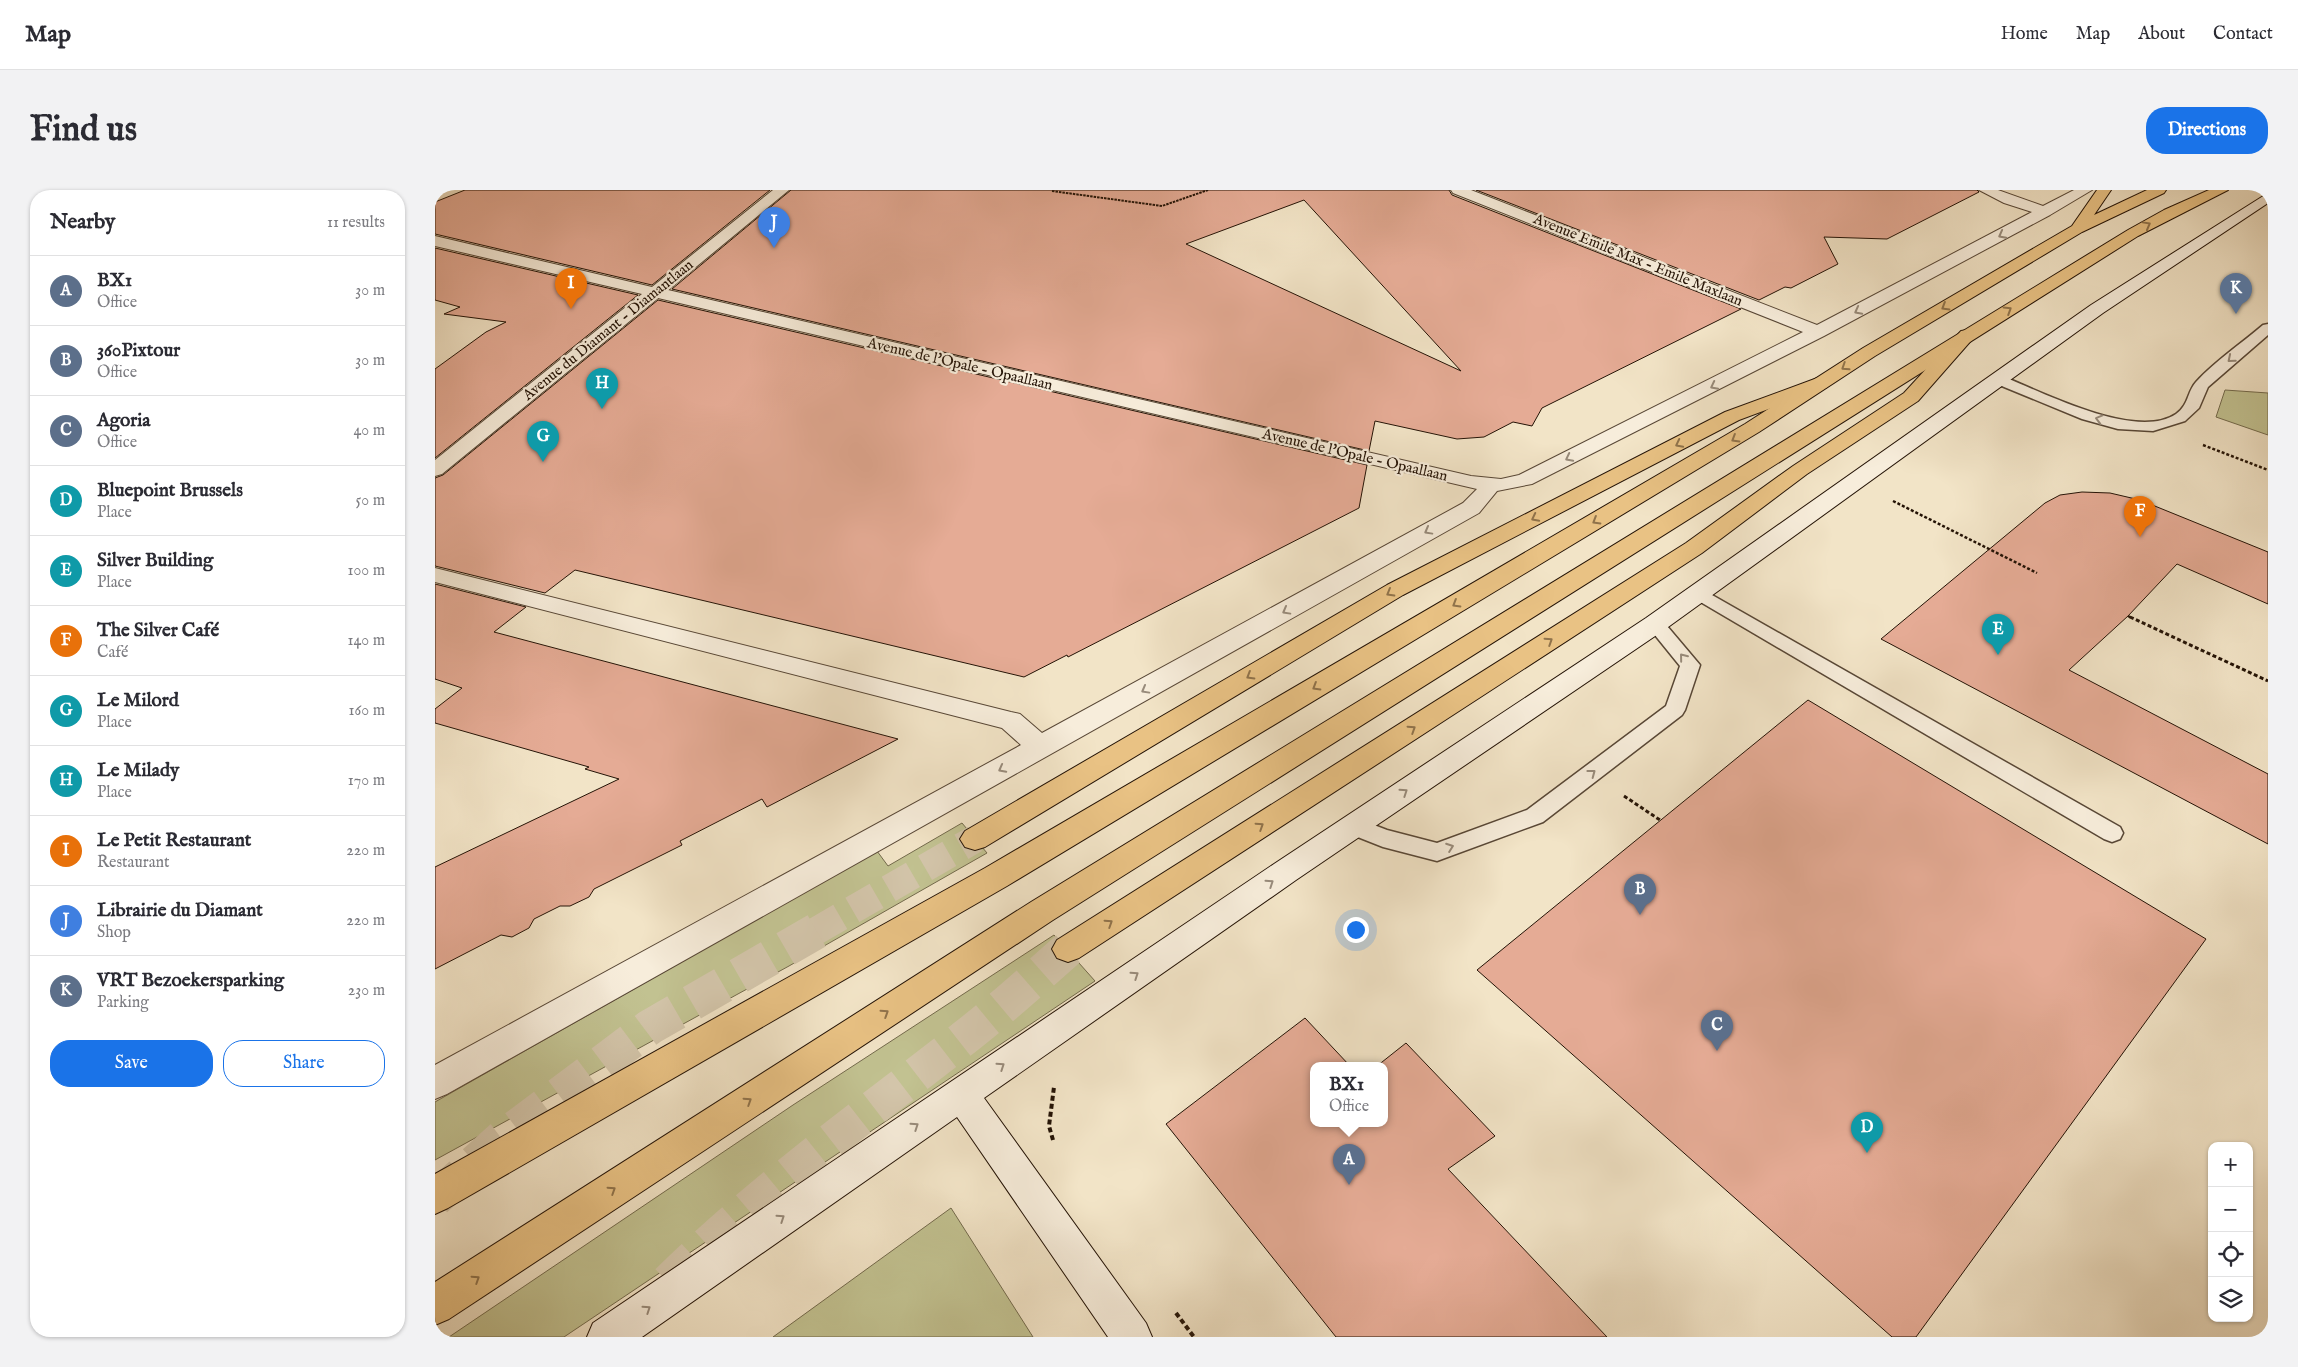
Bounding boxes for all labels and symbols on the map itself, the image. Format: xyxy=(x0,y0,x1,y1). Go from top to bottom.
pin: J xyxy=(758,207,790,248)
street label: Avenue Emile Max - Emile Maxlaan xyxy=(1530,209,1745,311)
one-way arrow xyxy=(2142,221,2151,231)
one-way arrow xyxy=(1998,229,2007,239)
street label: Avenue du Diamant - Diamantlaan xyxy=(518,255,697,405)
pin: I xyxy=(555,268,587,309)
pin: K xyxy=(2220,273,2252,314)
one-way arrow xyxy=(1941,301,1950,311)
one-way arrow xyxy=(1854,304,1863,314)
one-way arrow xyxy=(2003,306,2012,316)
street label: Avenue de l'Opale - Opaallaan xyxy=(864,333,1055,395)
one-way arrow xyxy=(2228,354,2237,362)
one-way arrow xyxy=(1841,361,1850,371)
pin: H xyxy=(586,368,618,409)
one-way arrow xyxy=(1710,380,1719,390)
one-way arrow xyxy=(2095,414,2104,425)
pin: G xyxy=(527,421,559,462)
street label: Avenue de l'Opale - Opaallaan xyxy=(1259,424,1450,486)
one-way arrow xyxy=(1732,432,1741,442)
one-way arrow xyxy=(1675,438,1684,448)
one-way arrow xyxy=(1565,452,1574,462)
pin: F xyxy=(2124,496,2156,537)
one-way arrow xyxy=(1531,512,1540,522)
one-way arrow xyxy=(1592,515,1601,525)
one-way arrow xyxy=(1425,525,1434,535)
one-way arrow xyxy=(1387,587,1396,597)
one-way arrow xyxy=(1452,598,1461,608)
one-way arrow xyxy=(1283,604,1292,614)
pin: E xyxy=(1982,614,2014,655)
one-way arrow xyxy=(1543,638,1552,648)
one-way arrow xyxy=(1680,653,1689,662)
one-way arrow xyxy=(1247,669,1256,679)
one-way arrow xyxy=(1312,681,1321,691)
one-way arrow xyxy=(1141,684,1150,694)
one-way arrow xyxy=(1406,726,1416,735)
one-way arrow xyxy=(999,763,1008,773)
one-way arrow xyxy=(1586,770,1596,779)
one-way arrow xyxy=(1398,789,1408,798)
one-way arrow xyxy=(1255,823,1264,832)
one-way arrow xyxy=(1445,843,1453,853)
pin: B xyxy=(1624,874,1656,915)
one-way arrow xyxy=(1264,880,1273,889)
your location xyxy=(1343,917,1369,943)
one-way arrow xyxy=(1103,920,1112,929)
one-way arrow xyxy=(1130,972,1139,981)
one-way arrow xyxy=(879,1010,888,1019)
pin: C xyxy=(1701,1010,1733,1051)
one-way arrow xyxy=(996,1063,1005,1072)
one-way arrow xyxy=(743,1098,752,1108)
pin: D xyxy=(1851,1112,1883,1153)
one-way arrow xyxy=(909,1123,919,1132)
pin: A xyxy=(1333,1144,1365,1185)
one-way arrow xyxy=(606,1187,616,1196)
one-way arrow xyxy=(775,1215,785,1224)
one-way arrow xyxy=(471,1275,480,1285)
one-way arrow xyxy=(641,1306,651,1315)

